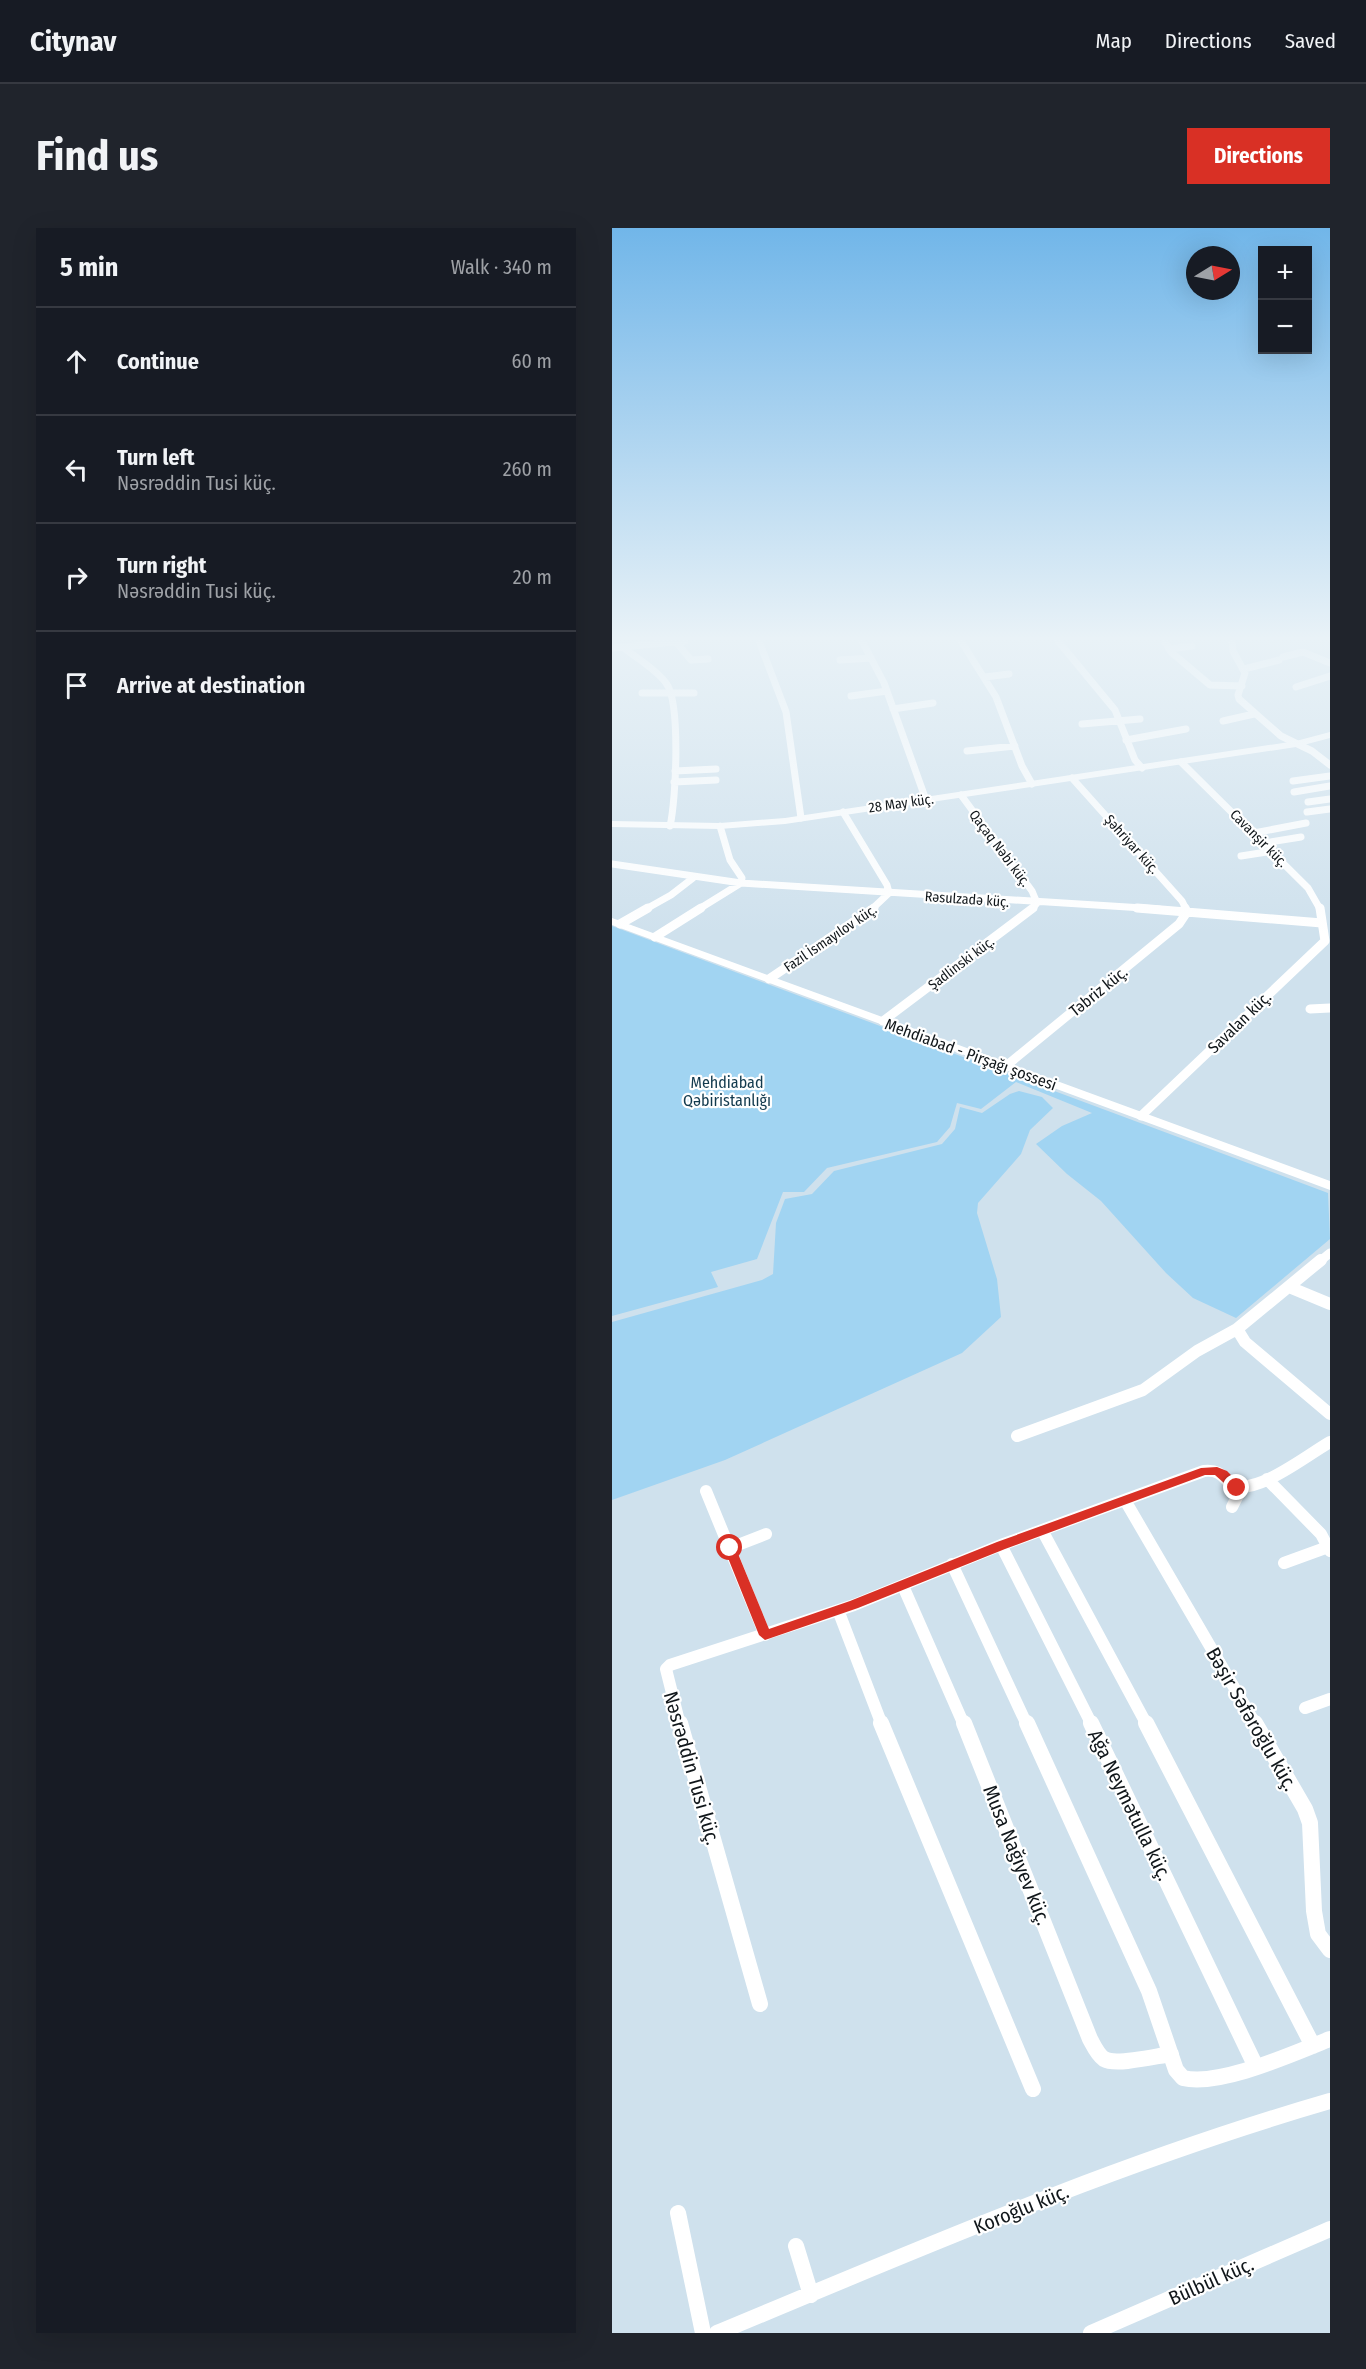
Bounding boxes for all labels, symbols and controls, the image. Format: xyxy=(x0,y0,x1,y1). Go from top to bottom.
text: Citynav xyxy=(30,25,116,58)
text: Map xyxy=(1095,28,1132,54)
text: Directions xyxy=(1165,28,1252,54)
text: Saved xyxy=(1285,28,1336,54)
button: Directions xyxy=(1187,128,1330,184)
text: Find us xyxy=(36,131,158,181)
north arrow xyxy=(1186,246,1240,300)
map controls xyxy=(1258,246,1312,354)
button: + xyxy=(1258,246,1312,300)
text: 5 min xyxy=(60,252,118,283)
text: Walk · 340 m xyxy=(451,255,552,279)
button: − xyxy=(1258,300,1312,354)
icon: ahead xyxy=(60,345,93,378)
text: Continue xyxy=(117,348,199,375)
text: 60 m xyxy=(512,349,552,373)
text: Turn left xyxy=(117,444,195,471)
icon: left xyxy=(60,453,93,486)
text: 260 m xyxy=(503,457,552,481)
text: Nəsrəddin Tusi küç. xyxy=(117,471,276,495)
text: Turn right xyxy=(117,552,206,579)
icon: right xyxy=(60,561,93,594)
text: 20 m xyxy=(513,565,552,589)
text: Nəsrəddin Tusi küç. xyxy=(117,579,276,603)
icon: arrive xyxy=(60,669,93,702)
text: Arrive at destination xyxy=(117,672,305,699)
street label: 28 May küç. xyxy=(867,791,935,816)
street label: Cavanşir küç. xyxy=(1226,806,1291,871)
street label: Qaçaq Nəbi küç. xyxy=(965,807,1034,890)
street label: Şəhriyar küç. xyxy=(1101,811,1163,877)
street label: Rəsulzadə küç. xyxy=(924,888,1010,911)
street label: Fazil İsmayılov küç. xyxy=(781,901,880,976)
street label: Şadlinski küç. xyxy=(925,933,998,994)
street label: Təbriz küç. xyxy=(1066,962,1131,1020)
street label: Savalan küç. xyxy=(1204,988,1275,1057)
street label: Mehdiabad - Pirşağı şossesi xyxy=(882,1015,1059,1094)
park label: Mehdiabad Qəbiristanlığı xyxy=(683,1073,771,1110)
route end xyxy=(1223,1474,1249,1500)
route start xyxy=(716,1534,742,1560)
street label: Bəşir Səfəroğlu küç. xyxy=(1200,1643,1303,1795)
street label: Nəsrəddin Tusi küç. xyxy=(659,1688,725,1848)
street label: Ağa Neymətulla küç. xyxy=(1083,1726,1177,1884)
street label: Musa Nağıyev küç. xyxy=(978,1782,1056,1928)
street label: Koroğlu küç. xyxy=(970,2179,1072,2239)
street label: Bülbül küç. xyxy=(1165,2252,1257,2310)

